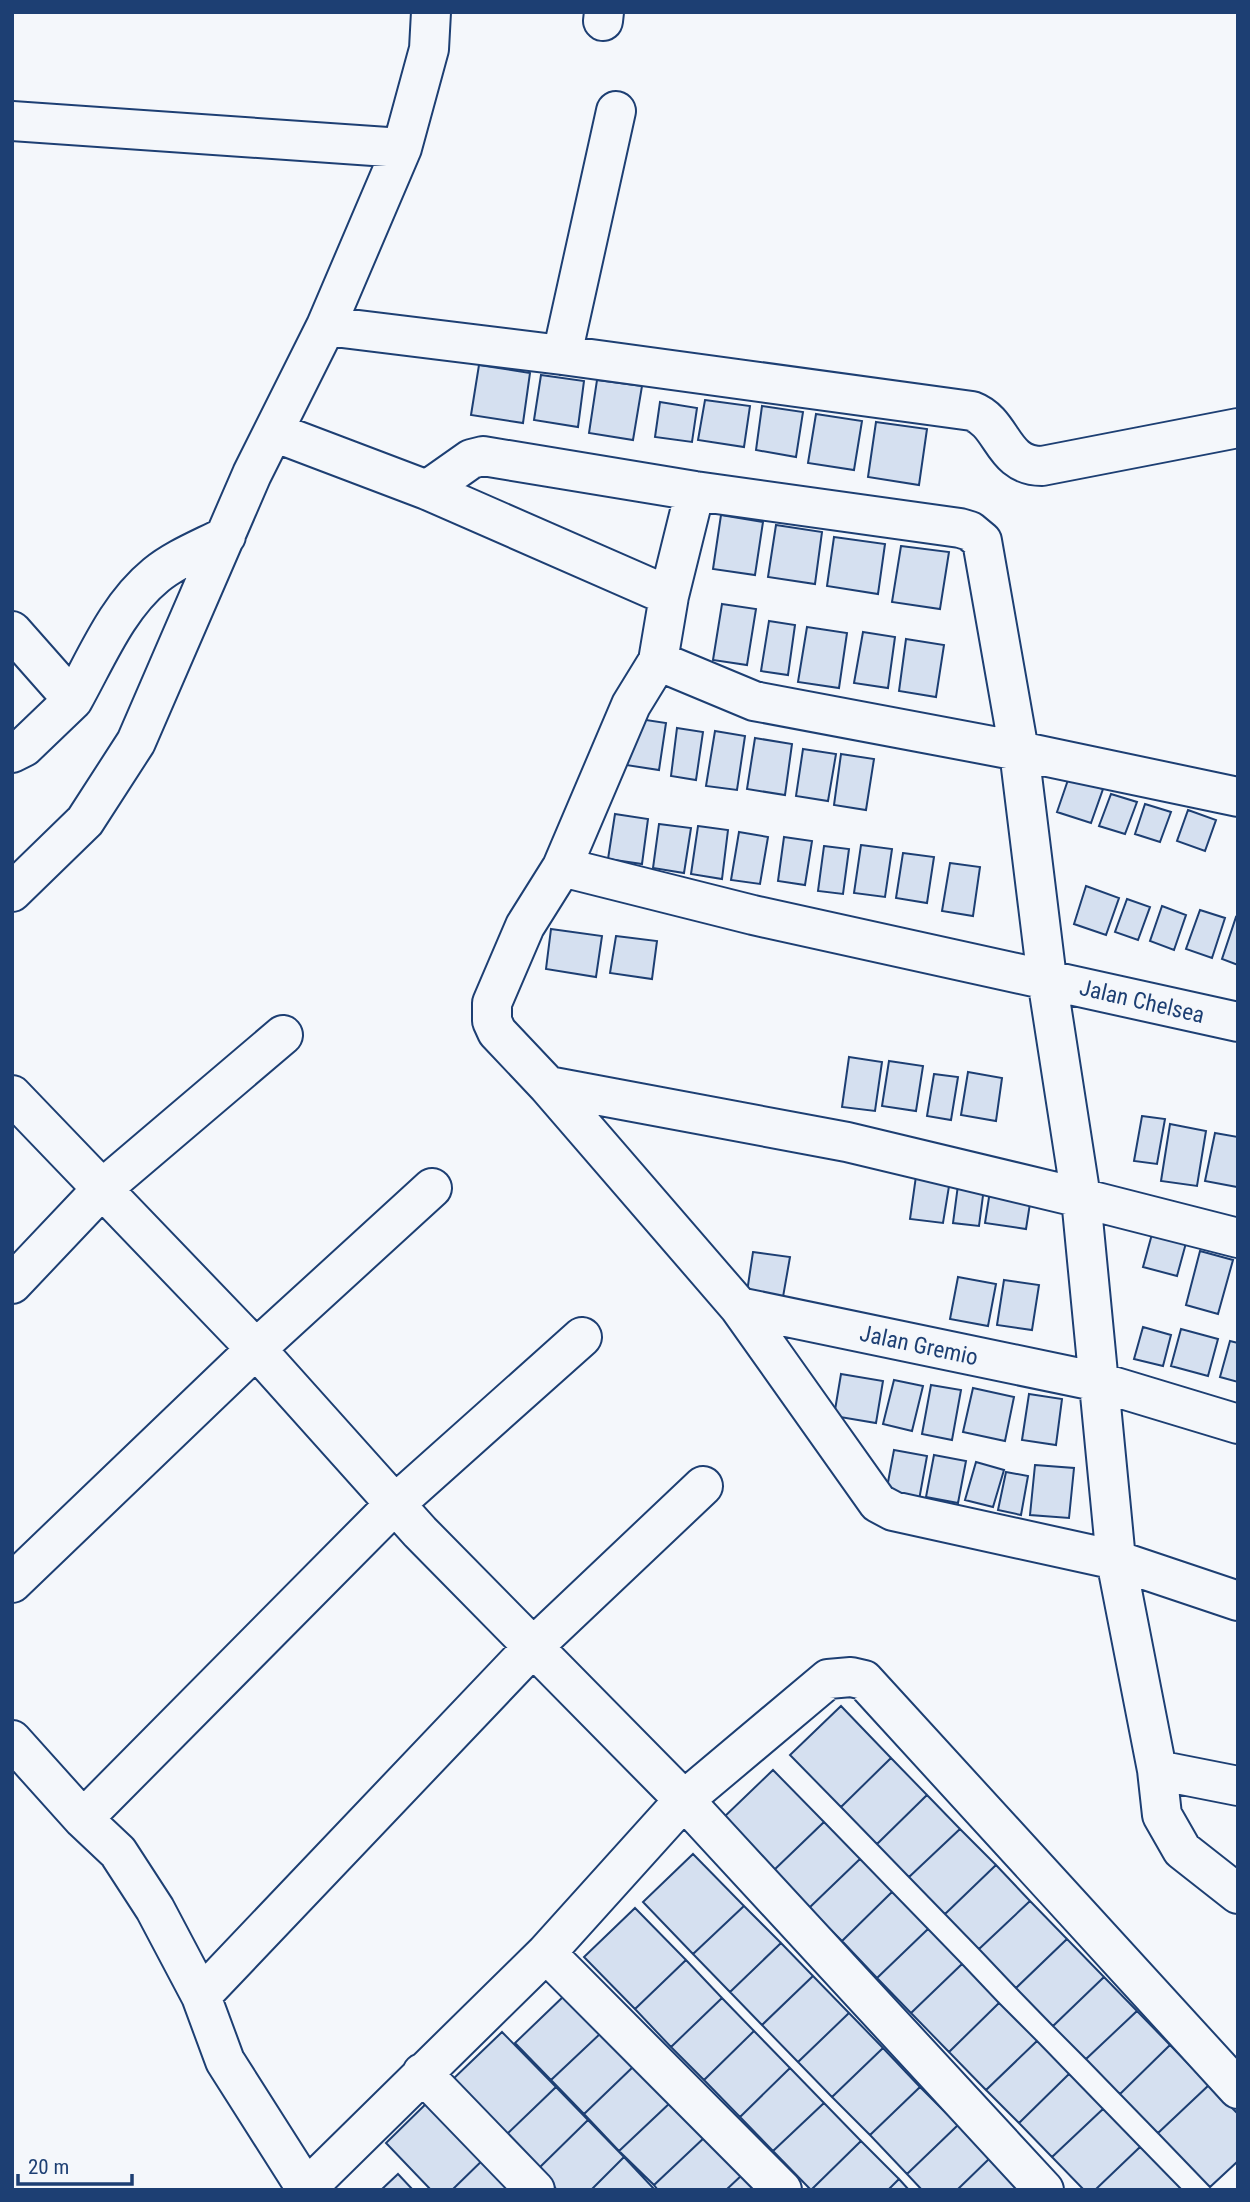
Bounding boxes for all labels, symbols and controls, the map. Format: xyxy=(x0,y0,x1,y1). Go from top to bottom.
street label: Jalan Chelsea xyxy=(1077,974,1207,1029)
street label: Jalan Gremio xyxy=(857,1320,980,1371)
scale bar xyxy=(18,2142,131,2186)
text: 20 m xyxy=(28,2155,69,2179)

